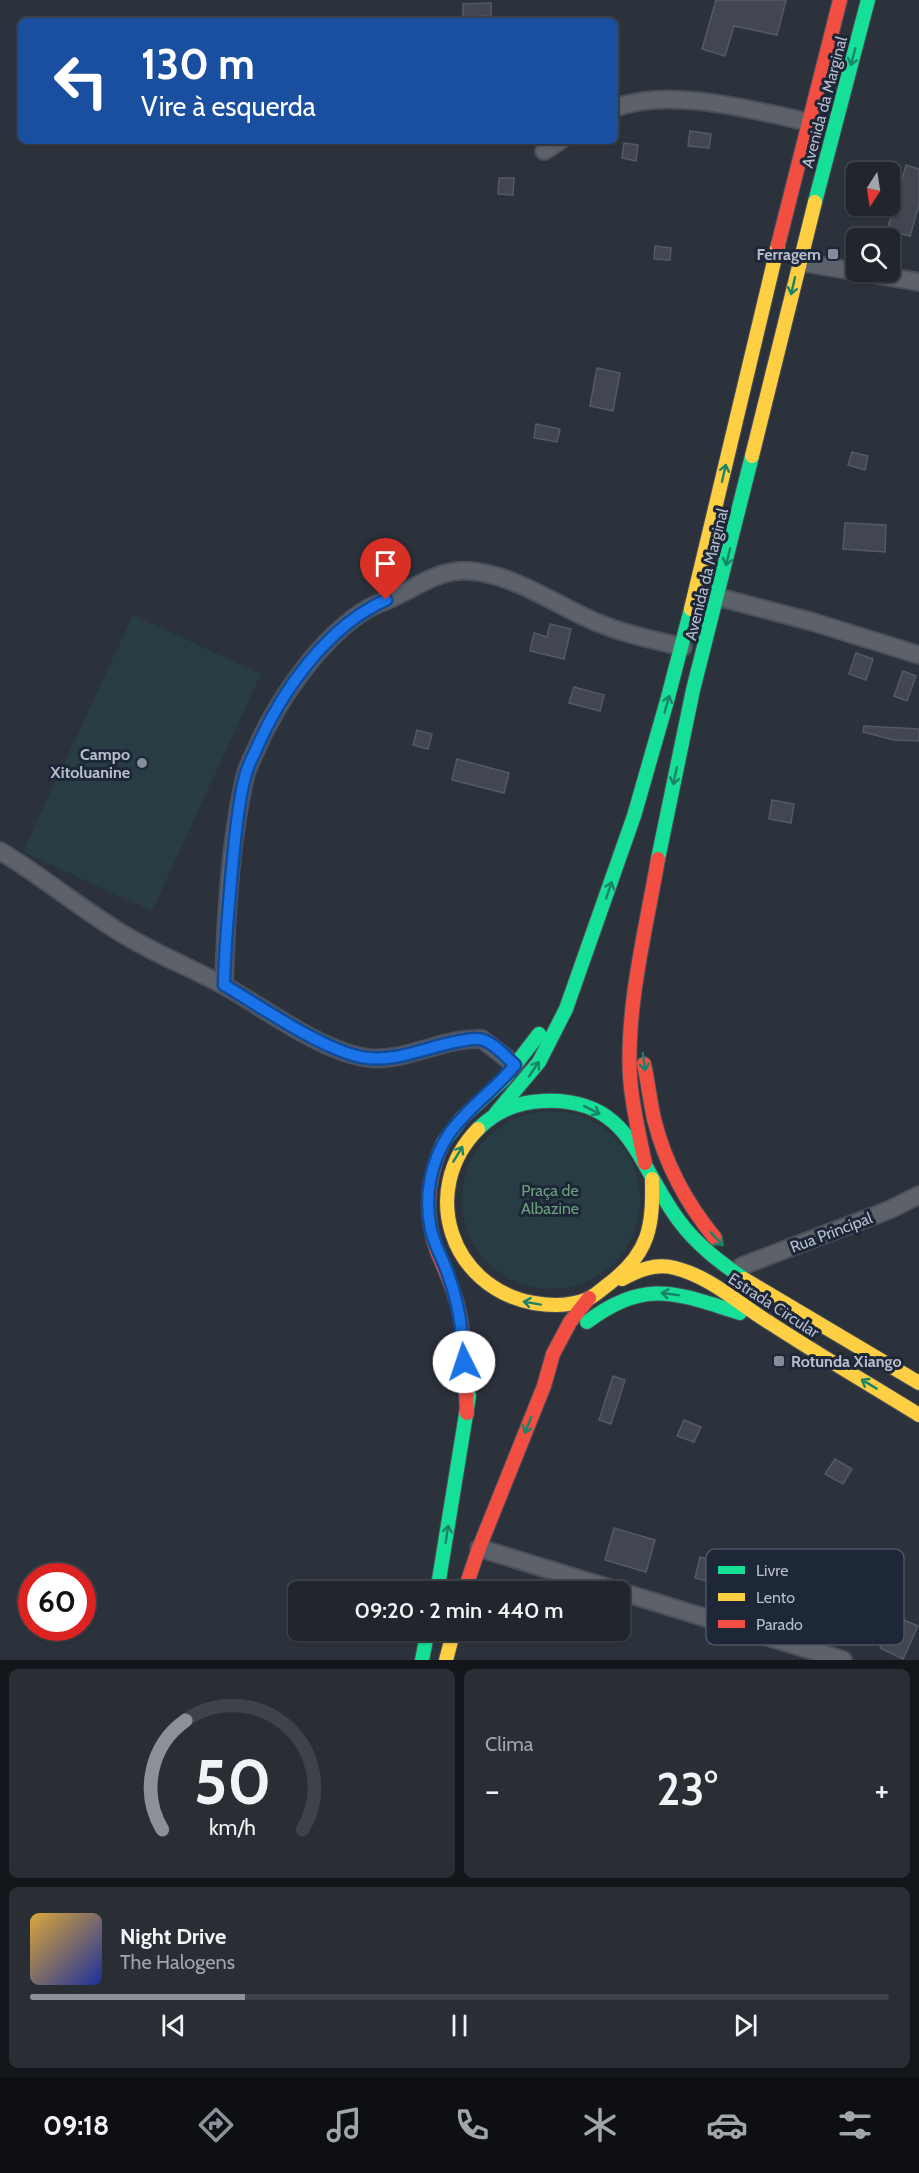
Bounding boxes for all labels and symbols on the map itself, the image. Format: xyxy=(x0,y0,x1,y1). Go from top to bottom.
street label: Avenida da Marginal xyxy=(798,34,851,170)
one-way arrow xyxy=(847,47,859,66)
north arrow xyxy=(846,162,900,216)
place label: Ferragem xyxy=(756,245,821,264)
marker: Ferragem xyxy=(826,247,840,261)
one-way arrow xyxy=(787,276,799,295)
one-way arrow xyxy=(718,464,730,483)
street label: Avenida da Marginal xyxy=(681,506,732,642)
pin xyxy=(360,538,411,600)
one-way arrow xyxy=(721,547,733,566)
one-way arrow xyxy=(662,694,673,713)
place label: Campo Xitoluanine xyxy=(50,745,130,782)
marker: Campo Xitoluanine xyxy=(135,756,149,770)
one-way arrow xyxy=(669,766,680,785)
one-way arrow xyxy=(605,881,616,900)
one-way arrow xyxy=(639,1052,650,1071)
one-way arrow xyxy=(528,1061,540,1078)
one-way arrow xyxy=(583,1104,601,1116)
one-way arrow xyxy=(453,1146,465,1163)
park label: Praça de Albazine xyxy=(521,1181,579,1218)
street label: Rua Principal xyxy=(787,1208,875,1257)
one-way arrow xyxy=(710,1231,724,1246)
street label: Estrada Circular xyxy=(725,1269,823,1342)
one-way arrow xyxy=(660,1288,680,1299)
one-way arrow xyxy=(523,1297,542,1308)
position arrow xyxy=(432,1330,496,1394)
place label: Rotunda Xiango xyxy=(791,1352,902,1371)
marker: Rotunda Xiango xyxy=(772,1354,786,1368)
one-way arrow xyxy=(861,1378,878,1390)
one-way arrow xyxy=(522,1415,533,1434)
one-way arrow xyxy=(442,1525,453,1544)
legend xyxy=(706,1549,904,1645)
text: Livre xyxy=(756,1561,788,1580)
speed limit sign: 60 xyxy=(18,1563,96,1641)
text: Lento xyxy=(756,1588,795,1607)
text: Parado xyxy=(756,1615,803,1634)

